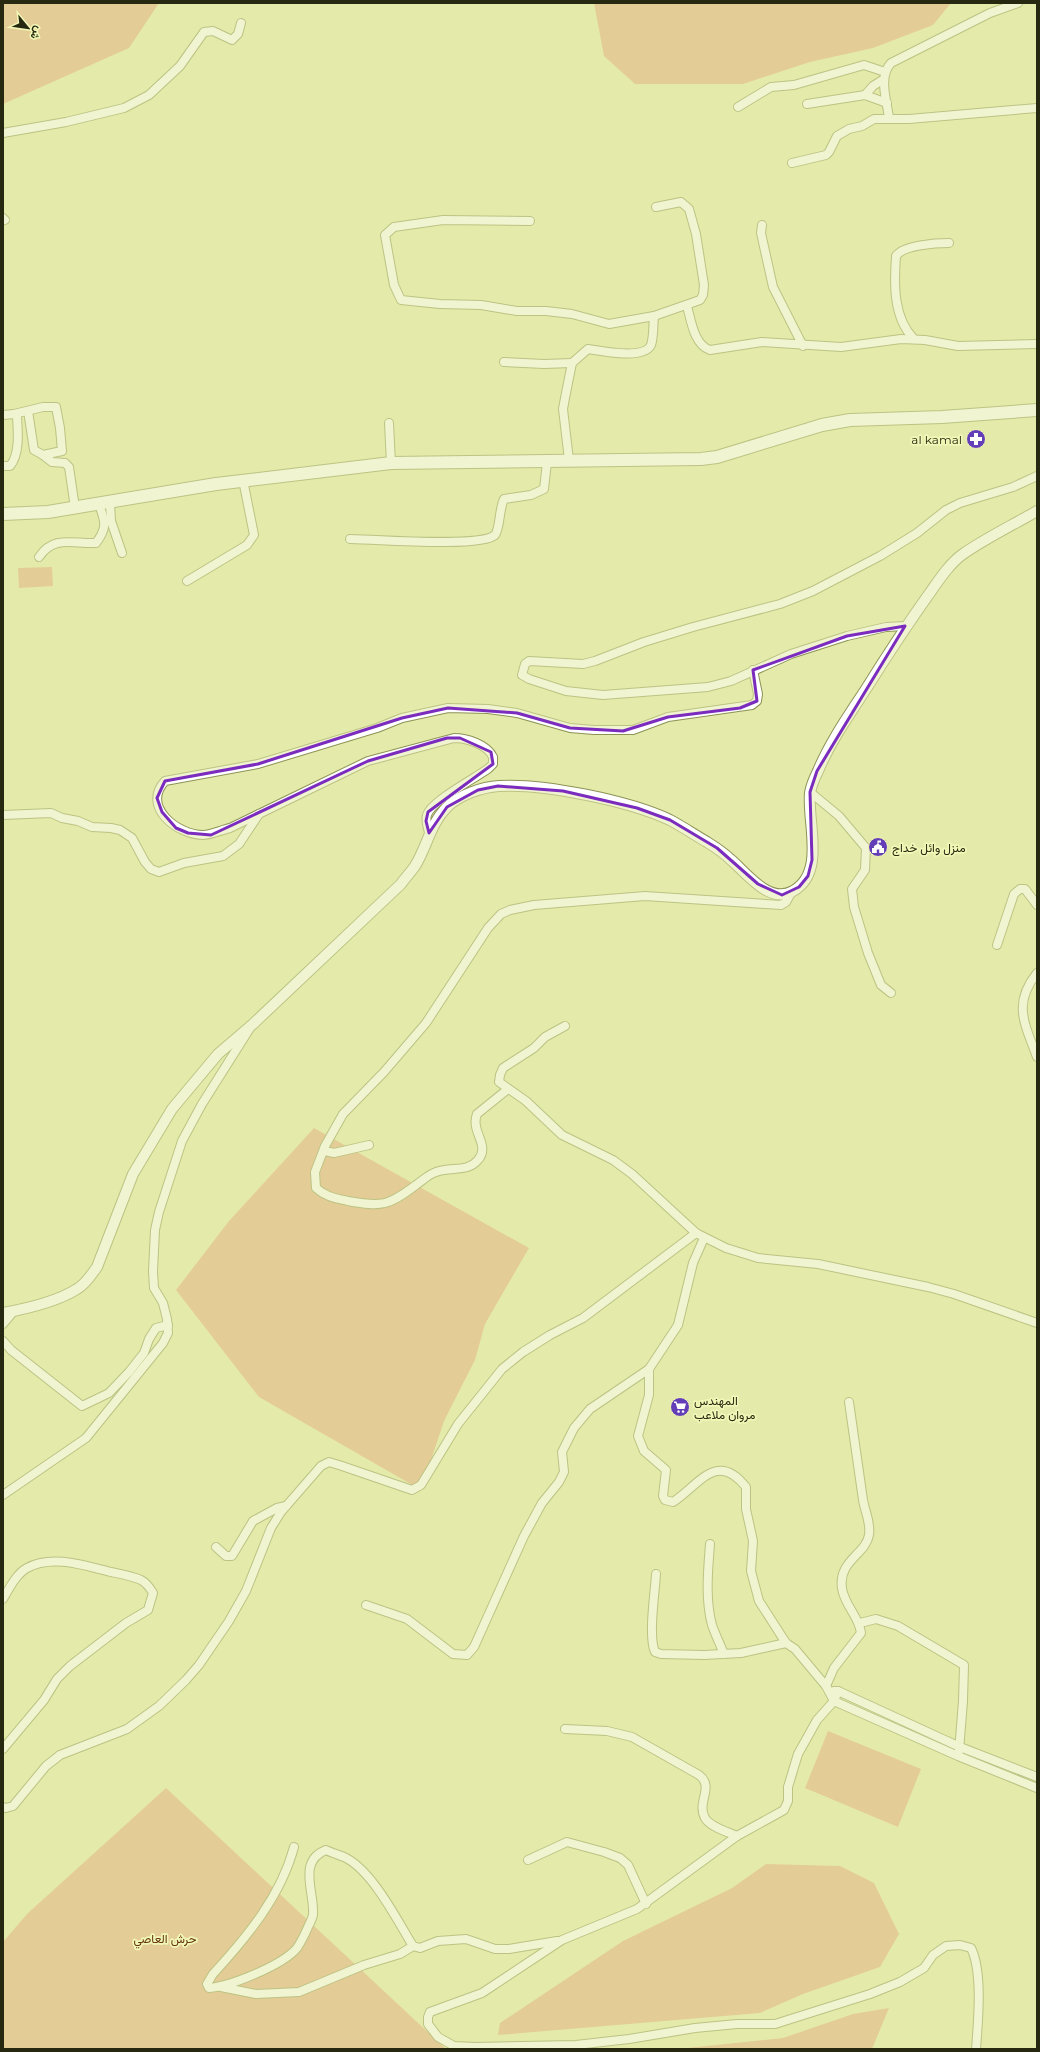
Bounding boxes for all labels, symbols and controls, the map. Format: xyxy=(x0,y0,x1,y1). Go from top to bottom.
north arrow xyxy=(8,8,48,48)
text: ش xyxy=(27,24,46,42)
pharmacy icon: al kamal xyxy=(965,428,987,450)
place label: al kamal xyxy=(911,432,962,447)
public building icon: منزل وائل خداج xyxy=(867,836,889,858)
place label: منزل وائل خداج xyxy=(892,840,966,857)
place label: المهندس مروان ملاعب xyxy=(694,1393,755,1423)
supermarket icon: المهندس مروان ملاعب xyxy=(669,1396,691,1418)
park label: حرش العاصي xyxy=(133,1931,197,1949)

